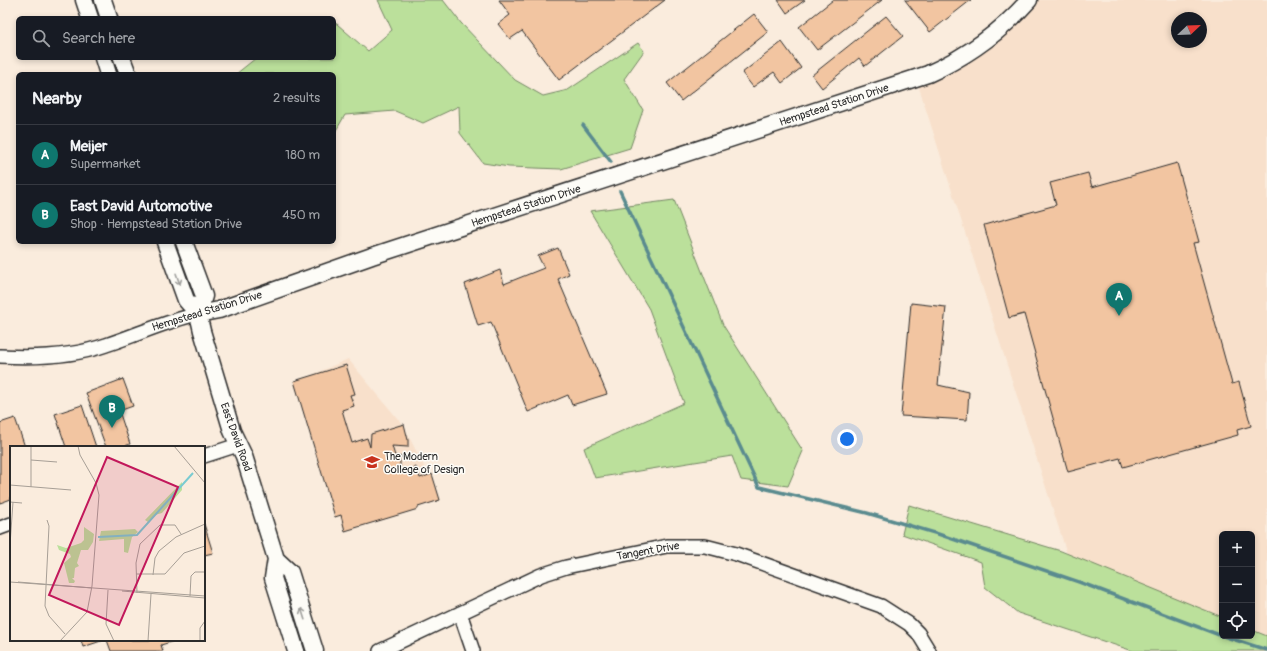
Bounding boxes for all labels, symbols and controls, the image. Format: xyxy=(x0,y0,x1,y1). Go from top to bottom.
north arrow xyxy=(1171,12,1207,48)
search box xyxy=(16,16,336,60)
icon: search xyxy=(30,27,52,49)
text: Search here xyxy=(62,29,135,48)
street label: Hempstead Station Drive xyxy=(778,81,891,129)
text: Nearby xyxy=(32,88,81,109)
text: 2 results xyxy=(273,90,320,106)
text: Meijer xyxy=(70,137,107,156)
text: A xyxy=(41,147,49,163)
text: 180 m xyxy=(285,147,320,163)
text: Supermarket xyxy=(70,156,141,172)
street label: Hempstead Station Drive xyxy=(470,182,583,230)
text: East David Automotive xyxy=(70,197,212,216)
text: B xyxy=(41,207,49,223)
text: 450 m xyxy=(282,207,320,223)
text: Shop · Hempstead Station Drive xyxy=(70,216,242,232)
one-way arrow xyxy=(175,272,183,284)
pin: A xyxy=(1106,283,1132,316)
street label: Hempstead Station Drive xyxy=(150,288,264,334)
pin: B xyxy=(99,395,125,428)
street label: East David Road xyxy=(218,401,254,473)
your location xyxy=(837,429,857,449)
inset map xyxy=(10,446,205,641)
place label: The Modern College of Design xyxy=(384,450,464,476)
school or university icon: The Modern College of Design xyxy=(363,453,381,471)
map controls xyxy=(1219,531,1255,639)
button: + xyxy=(1219,531,1255,567)
street label: Tangent Drive xyxy=(616,539,681,563)
button: − xyxy=(1219,567,1255,603)
button: locate xyxy=(1219,603,1255,639)
one-way arrow xyxy=(299,608,306,621)

